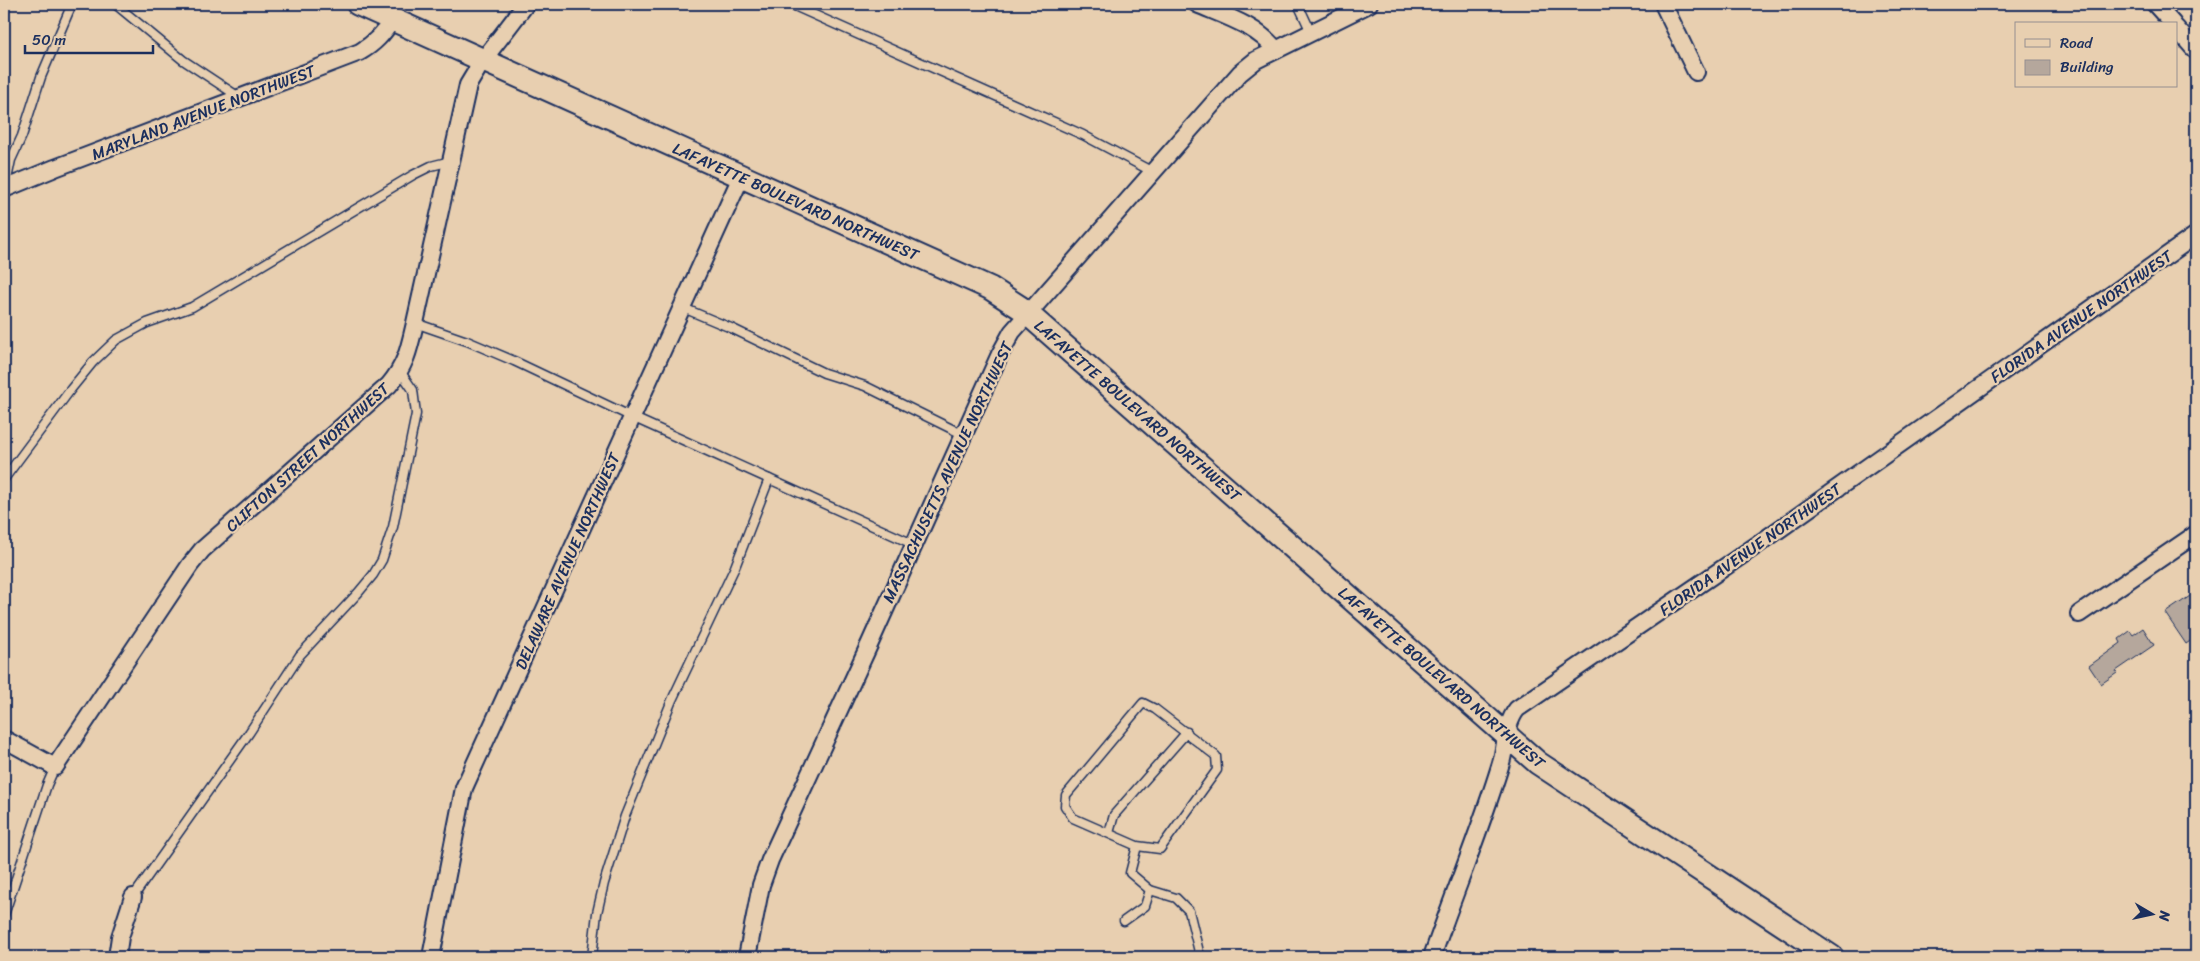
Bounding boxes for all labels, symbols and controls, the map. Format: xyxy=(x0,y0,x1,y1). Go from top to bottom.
scale bar xyxy=(25,22,152,54)
legend xyxy=(2015,22,2178,88)
text: 50 m xyxy=(32,27,67,53)
text: Road xyxy=(2060,30,2093,56)
text: Building xyxy=(2060,54,2114,80)
street label: MARYLAND AVENUE NORTHWEST xyxy=(87,56,320,169)
street label: LAFAYETTE BOULEVARD NORTHWEST xyxy=(668,134,925,270)
street label: FLORIDA AVENUE NORTHWEST xyxy=(1984,241,2180,391)
street label: LAFAYETTE BOULEVARD NORTHWEST xyxy=(1027,312,1249,510)
street label: MASSACHUSETTS AVENUE NORTHWEST xyxy=(874,336,1021,608)
street label: CLIFTON STREET NORTHWEST xyxy=(218,374,397,540)
street label: DELAWARE AVENUE NORTHWEST xyxy=(506,447,629,675)
street label: FLORIDA AVENUE NORTHWEST xyxy=(1653,474,1849,624)
street label: LAFAYETTE BOULEVARD NORTHWEST xyxy=(1331,579,1553,777)
north arrow xyxy=(2128,888,2178,938)
text: N xyxy=(2151,908,2178,923)

